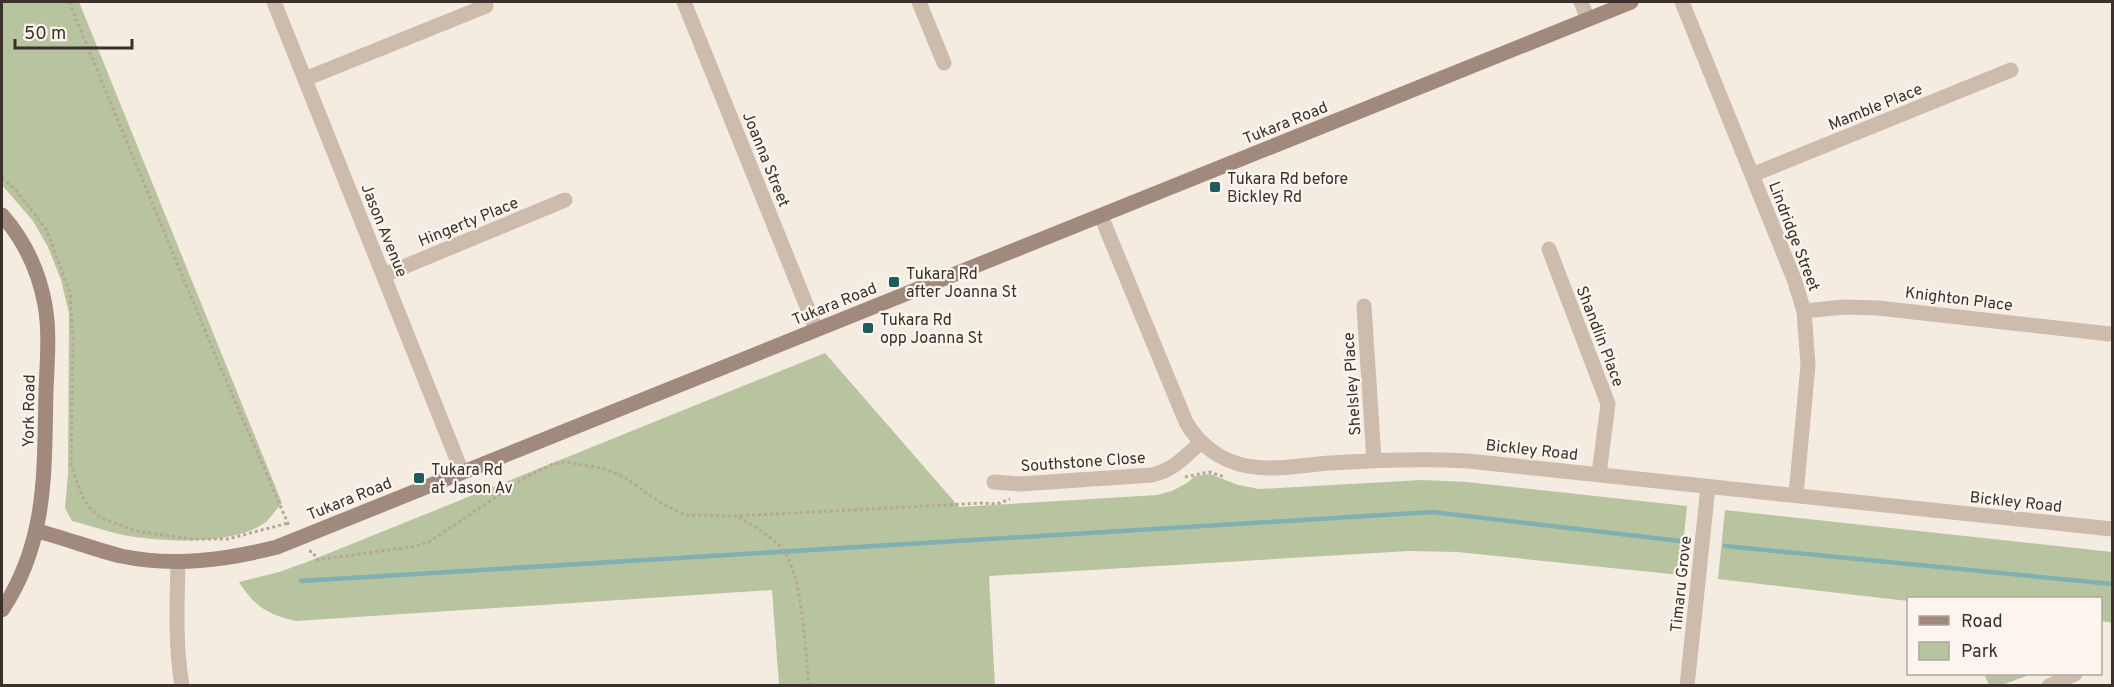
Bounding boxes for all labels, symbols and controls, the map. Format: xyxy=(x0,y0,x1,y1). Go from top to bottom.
scale bar xyxy=(15,12,132,50)
text: 50 m xyxy=(24,23,66,46)
street label: Mamble Place xyxy=(1826,80,1926,136)
street label: Tukara Road xyxy=(1240,98,1331,150)
street label: Joanna Street xyxy=(737,109,793,210)
place label: Tukara Rd before Bickley Rd xyxy=(1227,170,1348,208)
street label: Lindridge Street xyxy=(1763,179,1823,294)
marker: Tukara Rd before Bickley Rd xyxy=(1208,180,1222,194)
street label: Jason Avenue xyxy=(355,181,411,280)
street label: Hingerty Place xyxy=(416,194,522,252)
place label: Tukara Rd after Joanna St xyxy=(906,265,1017,303)
marker: Tukara Rd after Joanna St xyxy=(887,275,901,289)
street label: Tukara Road xyxy=(789,279,880,331)
street label: Knighton Place xyxy=(1904,283,2014,317)
street label: Shandlin Place xyxy=(1571,284,1628,390)
place label: Tukara Rd opp Joanna St xyxy=(880,311,983,349)
marker: Tukara Rd opp Joanna St xyxy=(861,321,875,335)
street label: Shelsley Place xyxy=(1339,332,1367,436)
street label: York Road xyxy=(19,374,41,448)
street label: Bickley Road xyxy=(1485,436,1579,466)
street label: Southstone Close xyxy=(1020,449,1146,477)
place label: Tukara Rd at Jason Av xyxy=(431,461,513,499)
marker: Tukara Rd at Jason Av xyxy=(412,471,426,485)
street label: Tukara Road xyxy=(304,474,395,526)
street label: Bickley Road xyxy=(1969,488,2063,518)
street label: Timaru Grove xyxy=(1667,535,1697,633)
legend xyxy=(1907,597,2102,675)
text: Road xyxy=(1961,611,2003,634)
text: Park xyxy=(1961,641,1998,664)

